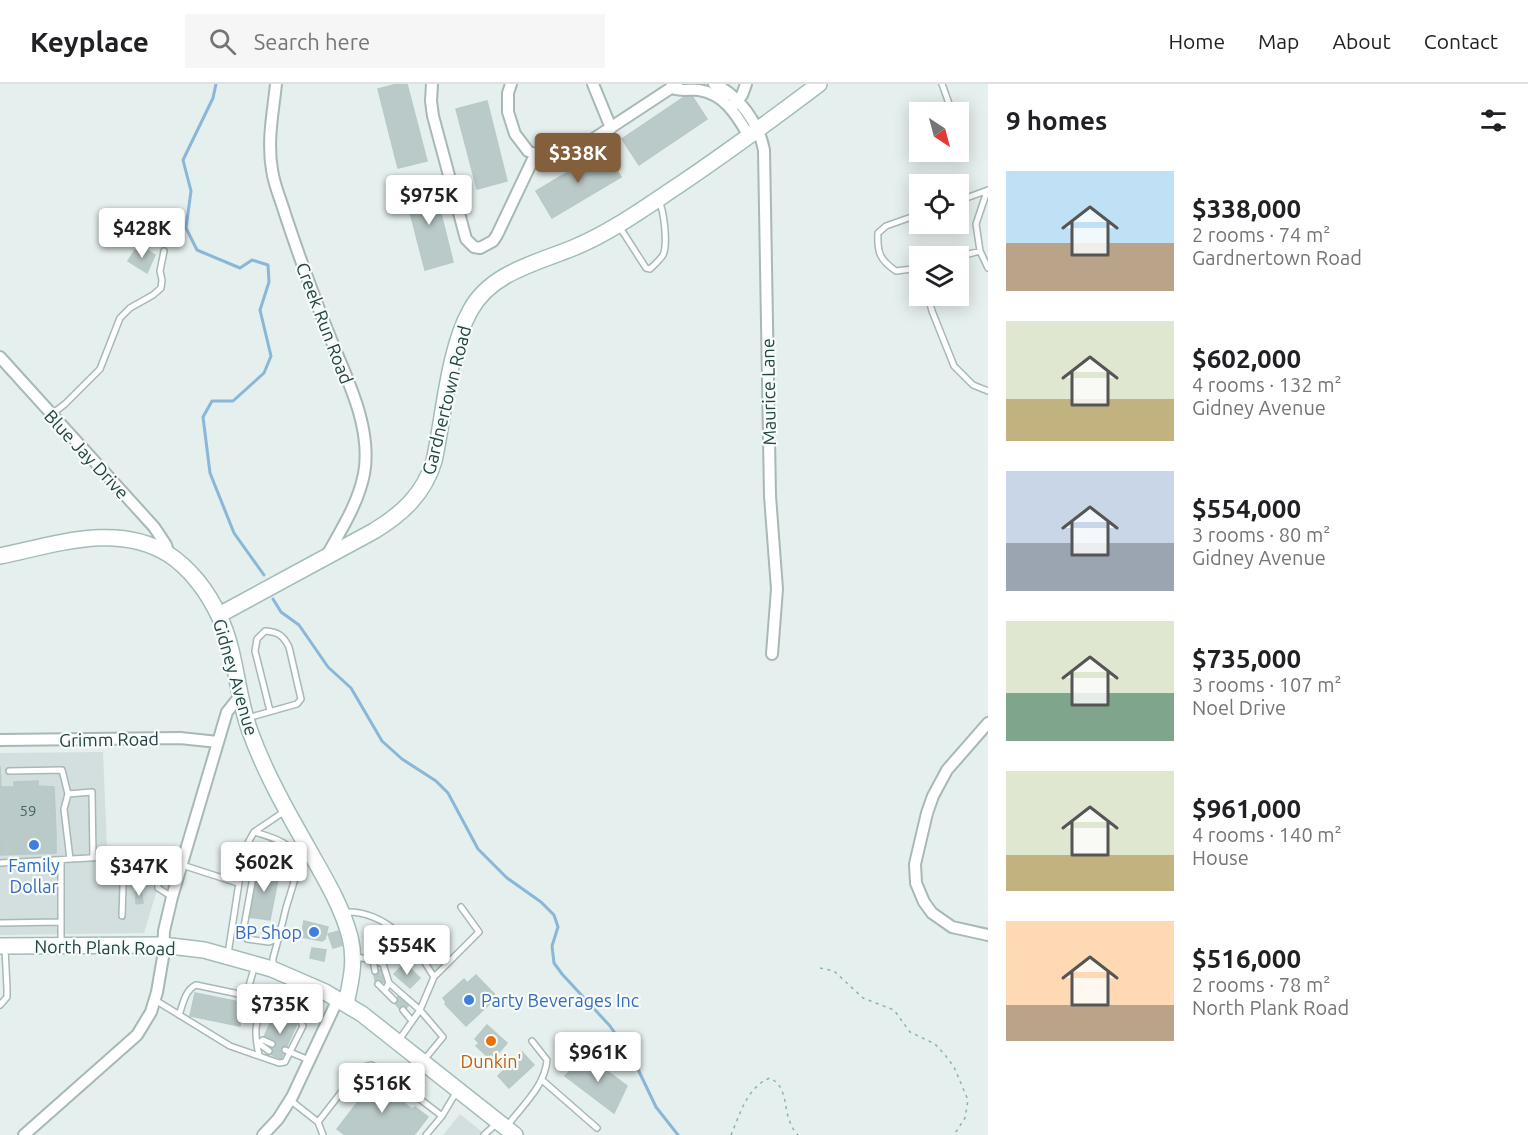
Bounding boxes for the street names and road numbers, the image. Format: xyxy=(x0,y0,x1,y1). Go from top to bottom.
street label: Creek Run Road xyxy=(293,260,357,386)
street label: Gardnertown Road xyxy=(418,323,474,477)
street label: Maurice Lane xyxy=(757,338,779,446)
street label: Blue Jay Drive xyxy=(41,406,133,502)
street label: Gidney Avenue xyxy=(210,616,262,738)
street label: Grimm Road xyxy=(59,728,159,750)
street label: North Plank Road xyxy=(34,936,176,958)

